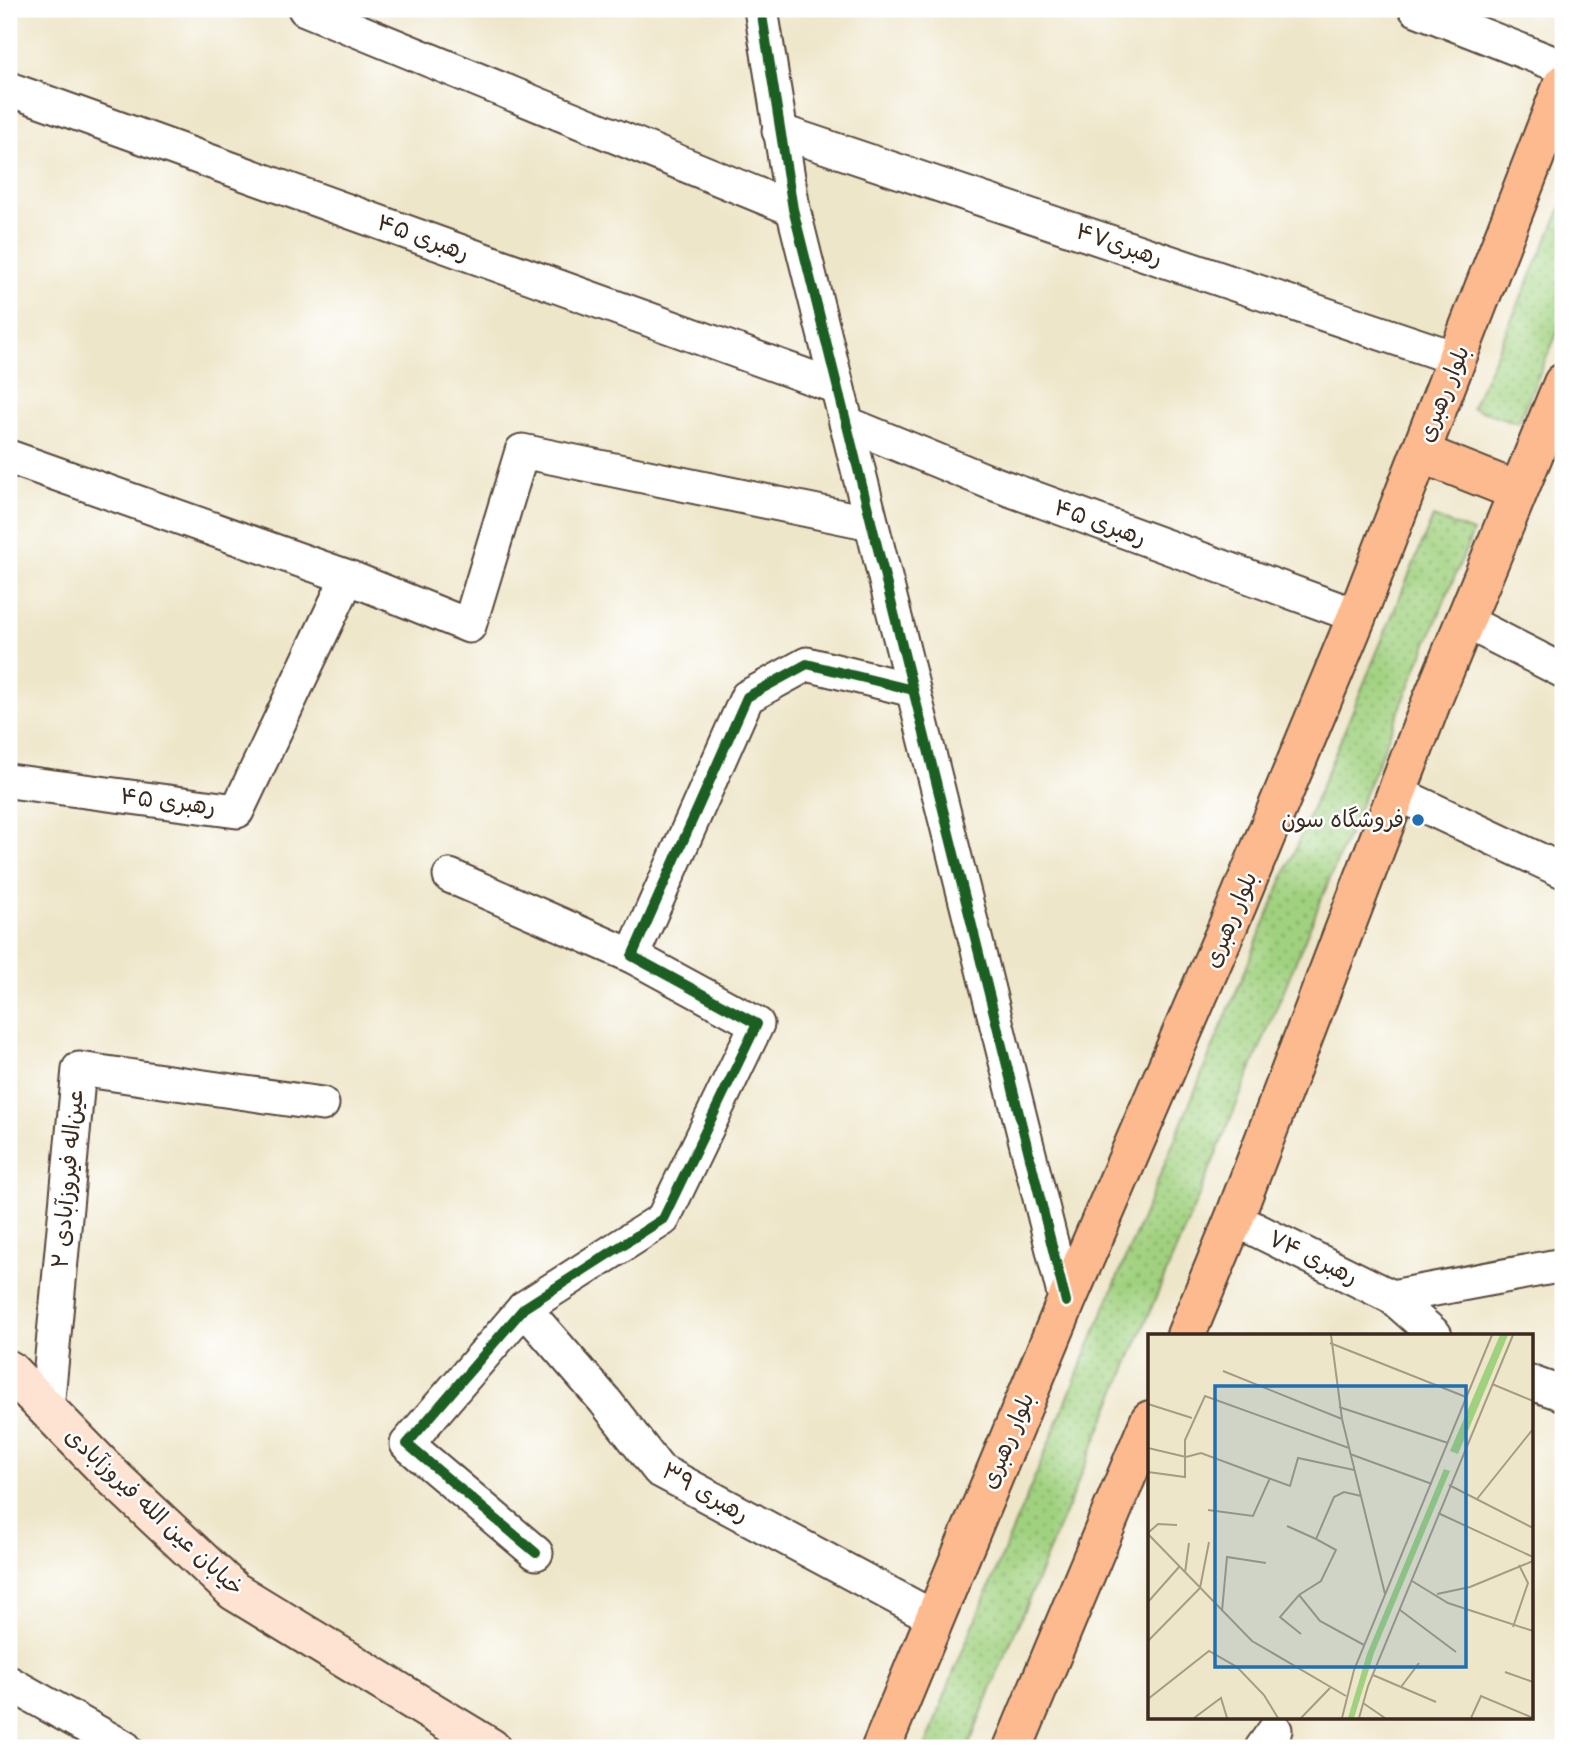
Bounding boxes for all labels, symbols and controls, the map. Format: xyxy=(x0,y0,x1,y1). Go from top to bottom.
street label: رهبری ۴۵ xyxy=(373,208,473,268)
street label: ۴۷رهبری xyxy=(1072,217,1166,273)
street label: بلوار رهبری xyxy=(1412,342,1476,446)
street label: رهبری ۴۵ xyxy=(1050,493,1150,553)
street label: رهبری ۴۵ xyxy=(119,782,217,822)
place label: فروشگاه سون xyxy=(1281,806,1404,834)
marker: فروشگاه سون xyxy=(1410,812,1426,828)
street label: بلوار رهبری xyxy=(1198,868,1264,972)
street label: عین‌اله فیروزآبادی ۲ xyxy=(46,1088,90,1270)
street label: رهبری ۷۴ xyxy=(1264,1224,1362,1292)
inset map xyxy=(1148,1334,1534,1718)
street label: بلوار رهبری xyxy=(975,1389,1041,1493)
street label: خیابان عین الله فیروزآبادی xyxy=(59,1422,249,1602)
street label: رهبری ۳۹ xyxy=(656,1457,754,1529)

